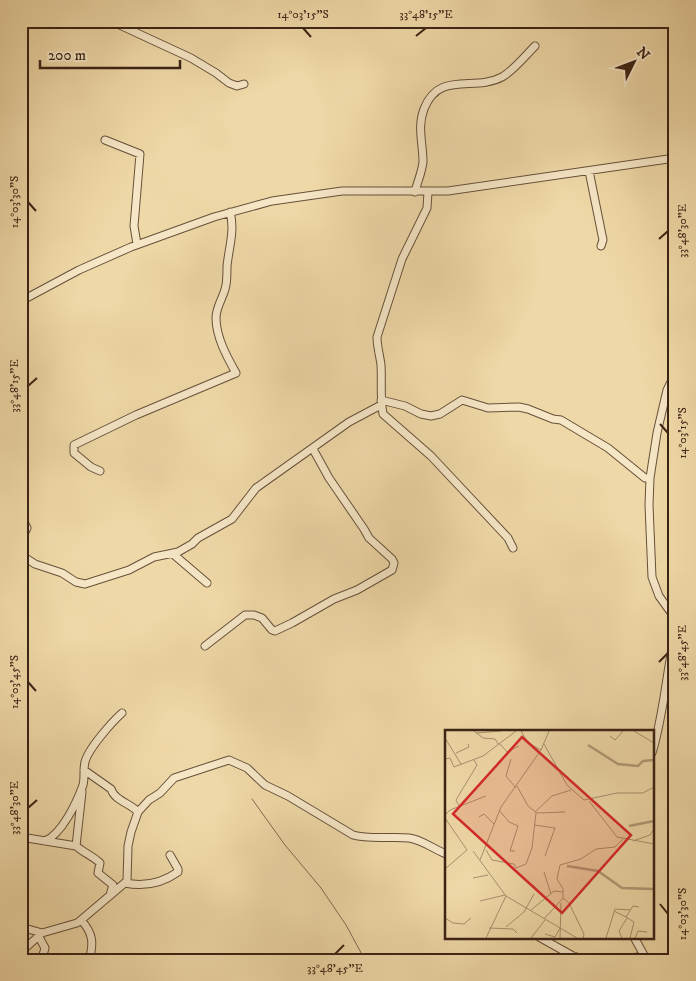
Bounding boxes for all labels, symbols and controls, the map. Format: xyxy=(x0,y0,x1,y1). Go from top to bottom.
text: 14°03'15"S xyxy=(277,7,329,22)
text: 33°48'15"E xyxy=(399,7,453,22)
scale bar xyxy=(40,38,180,70)
north arrow xyxy=(608,38,658,88)
text: N xyxy=(632,44,654,65)
text: 200 m xyxy=(48,46,86,65)
text: 14°03'30"S xyxy=(7,176,22,228)
text: 33°48'30"E xyxy=(675,203,690,258)
text: 33°48'15"E xyxy=(7,359,22,413)
text: 14°03'15"S xyxy=(675,407,690,459)
text: 33°48'45"E xyxy=(675,624,690,681)
text: 14°03'45"S xyxy=(7,655,22,709)
inset map xyxy=(445,730,654,938)
text: 33°48'30"E xyxy=(7,780,22,835)
text: 14°03'30"S xyxy=(675,888,690,940)
text: 33°48'45"E xyxy=(307,961,364,976)

